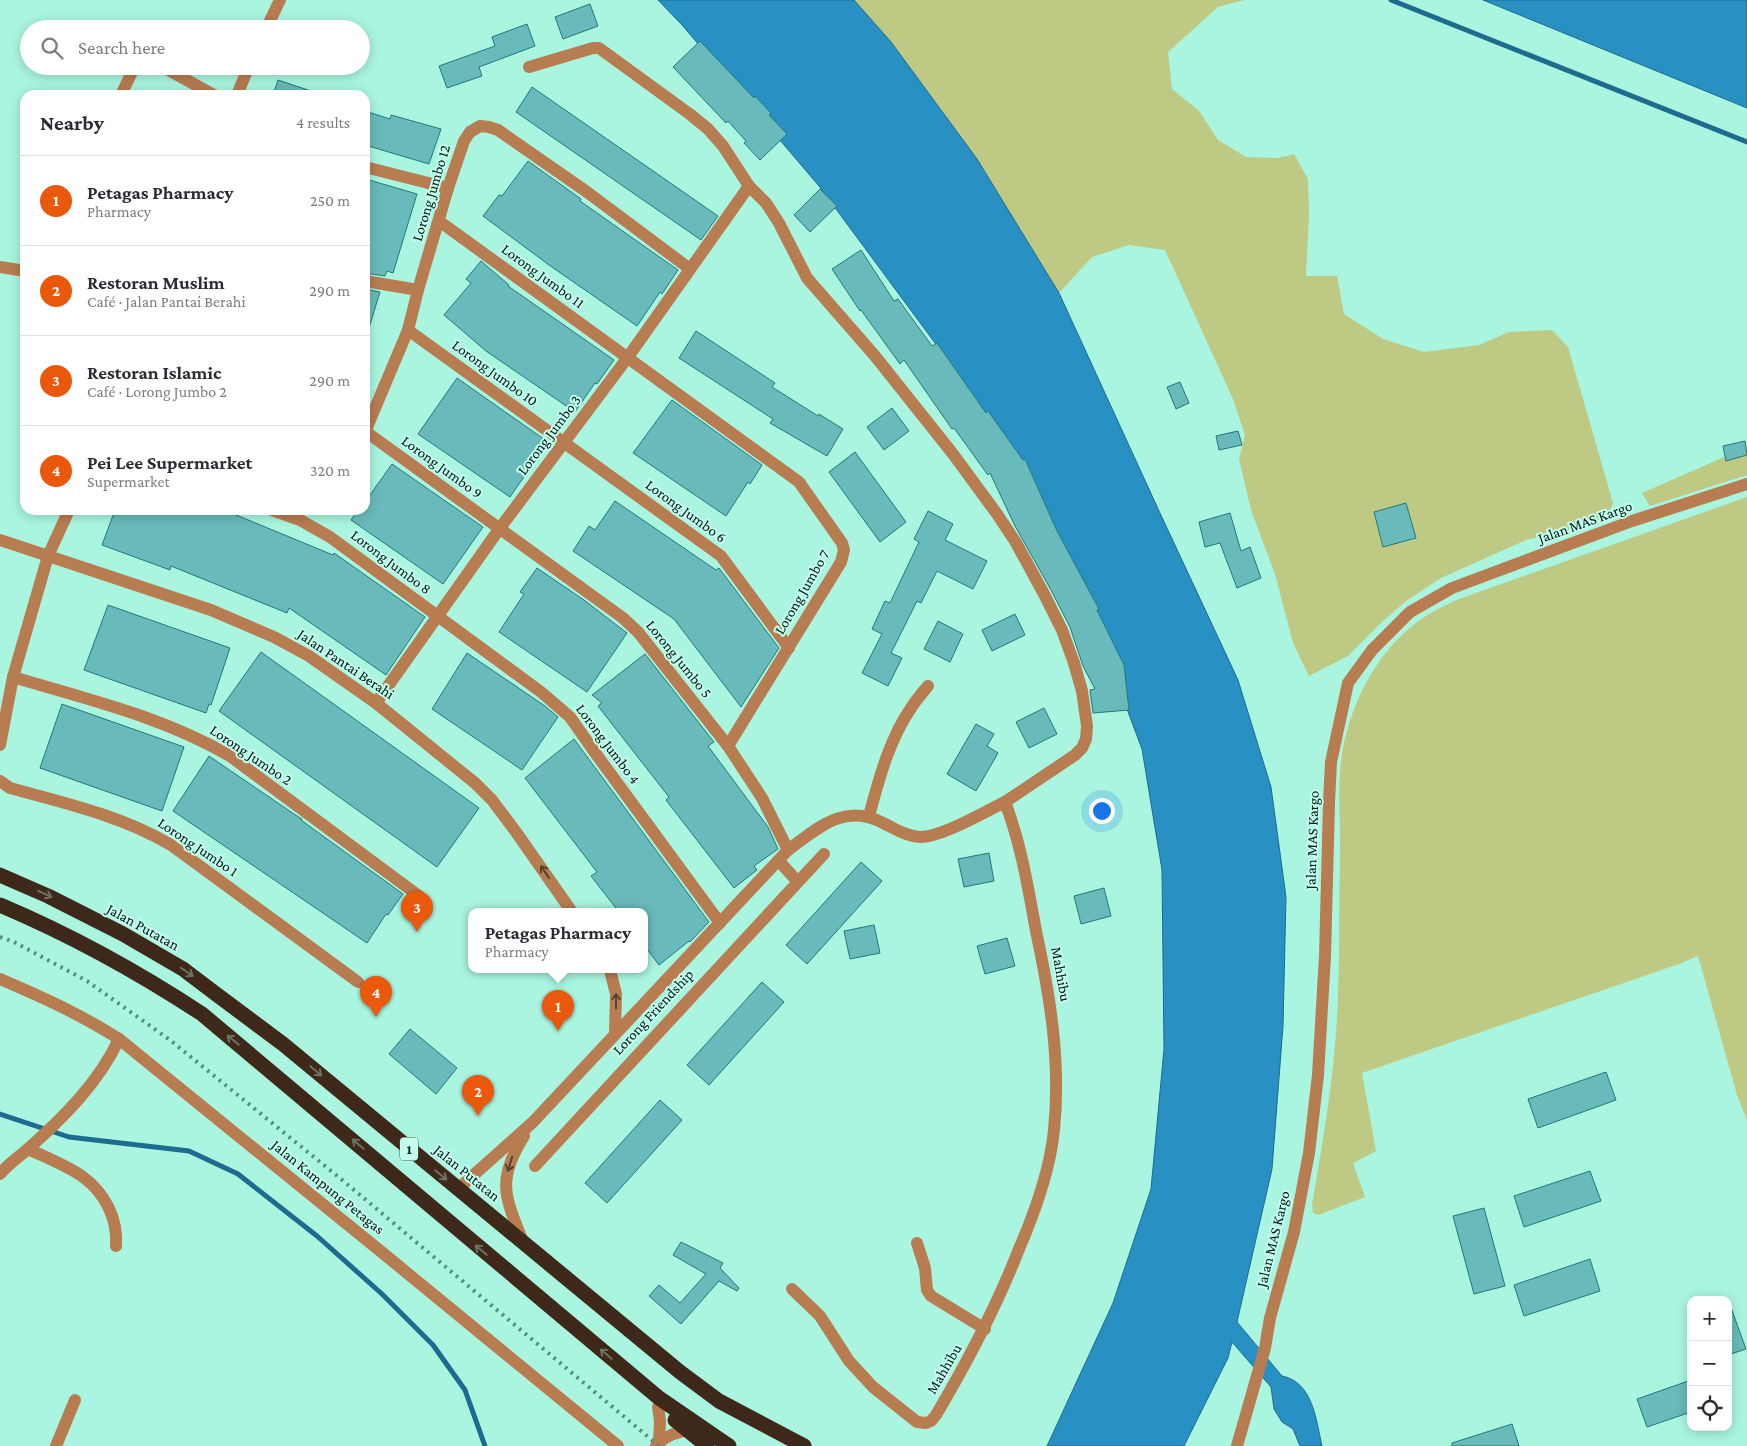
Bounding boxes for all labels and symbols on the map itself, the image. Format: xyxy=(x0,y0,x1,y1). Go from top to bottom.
street label: Lorong Jumbo 12 xyxy=(409,143,454,243)
street label: Lorong Jumbo 11 xyxy=(498,241,587,312)
street label: Lorong Jumbo 10 xyxy=(449,337,541,410)
street label: Lorong Jumbo 3 xyxy=(514,392,585,478)
street label: Lorong Jumbo 9 xyxy=(398,432,485,502)
street label: Lorong Jumbo 6 xyxy=(642,476,729,546)
street label: Jalan MAS Kargo xyxy=(1534,498,1635,548)
street label: Lorong Jumbo 8 xyxy=(347,527,434,598)
street label: Lorong Jumbo 7 xyxy=(771,547,834,638)
street label: Lorong Jumbo 5 xyxy=(642,617,715,702)
street label: Jalan Pantai Berahi xyxy=(293,625,397,703)
street label: Lorong Jumbo 4 xyxy=(572,701,643,788)
street label: Lorong Jumbo 2 xyxy=(207,722,295,789)
street label: Jalan MAS Kargo xyxy=(1302,790,1323,892)
your location xyxy=(1089,798,1115,824)
street label: Lorong Jumbo 1 xyxy=(154,814,241,880)
one-way arrow xyxy=(540,865,550,879)
one-way arrow xyxy=(37,890,52,900)
pin: 3 xyxy=(401,891,433,932)
street label: Jalan Putatan xyxy=(102,900,182,954)
street label: Mahhibu xyxy=(1048,945,1074,1003)
street label: Lorong Friendship xyxy=(610,966,697,1058)
one-way arrow xyxy=(180,967,194,977)
pin: 4 xyxy=(360,976,392,1017)
pin: 1 xyxy=(542,990,574,1031)
one-way arrow xyxy=(611,993,621,1010)
one-way arrow xyxy=(227,1034,240,1045)
one-way arrow xyxy=(309,1066,322,1077)
pin: 2 xyxy=(462,1075,494,1116)
street label: Jalan Kampung Petagas xyxy=(266,1135,388,1238)
road number: 1 xyxy=(400,1138,418,1160)
one-way arrow xyxy=(351,1139,364,1150)
street label: Jalan Putatan xyxy=(429,1140,503,1205)
one-way arrow xyxy=(504,1155,514,1171)
one-way arrow xyxy=(434,1169,447,1180)
street label: Jalan MAS Kargo xyxy=(1253,1189,1294,1291)
one-way arrow xyxy=(475,1244,488,1255)
street label: Mahhibu xyxy=(923,1341,965,1397)
one-way arrow xyxy=(600,1348,613,1359)

